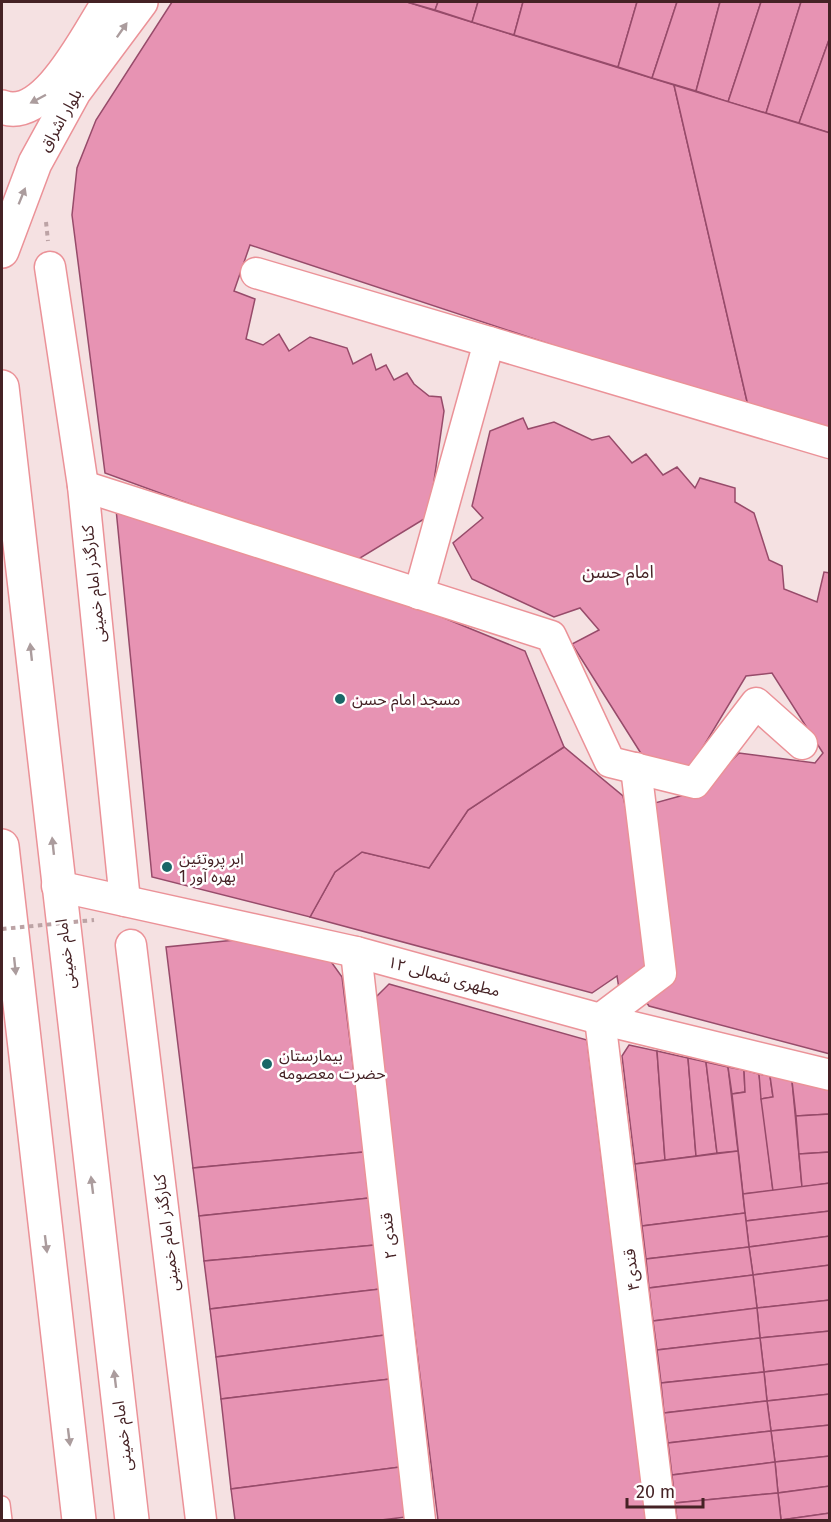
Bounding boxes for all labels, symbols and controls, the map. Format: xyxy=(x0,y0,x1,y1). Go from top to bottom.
one-way arrow xyxy=(116,22,128,38)
street label: بلوار اشراق xyxy=(35,86,86,155)
one-way arrow xyxy=(30,94,47,104)
one-way arrow xyxy=(18,187,27,205)
street label: کنارگذر امام خمینی xyxy=(78,524,112,644)
district label: امام حسن xyxy=(582,561,654,586)
one-way arrow xyxy=(26,642,36,661)
place label: مسجد امام حسن xyxy=(352,690,461,712)
marker: مسجد امام حسن xyxy=(333,692,347,706)
one-way arrow xyxy=(48,836,58,855)
place label: ابر پروتئین بهره آور 1 xyxy=(179,849,244,886)
marker: ابر پروتئین بهره آور 1 xyxy=(160,860,174,874)
street label: امام خمینی xyxy=(52,917,82,990)
street label: مطهری شمالی ۱۲ xyxy=(386,952,502,1001)
one-way arrow xyxy=(10,957,19,976)
place label: بیمارستان حضرت معصومه xyxy=(279,1046,386,1083)
marker: بیمارستان حضرت معصومه xyxy=(260,1057,274,1071)
street label: کنارگذر امام خمینی xyxy=(150,1172,186,1293)
one-way arrow xyxy=(88,1176,97,1195)
street label: قندی ۲ xyxy=(377,1212,400,1260)
one-way arrow xyxy=(41,1234,50,1253)
street label: قندی۴ xyxy=(619,1248,644,1292)
one-way arrow xyxy=(110,1369,120,1388)
street label: امام خمینی xyxy=(109,1399,139,1472)
one-way arrow xyxy=(64,1428,74,1447)
scale bar xyxy=(627,1471,704,1509)
text: 20 m xyxy=(636,1481,675,1503)

